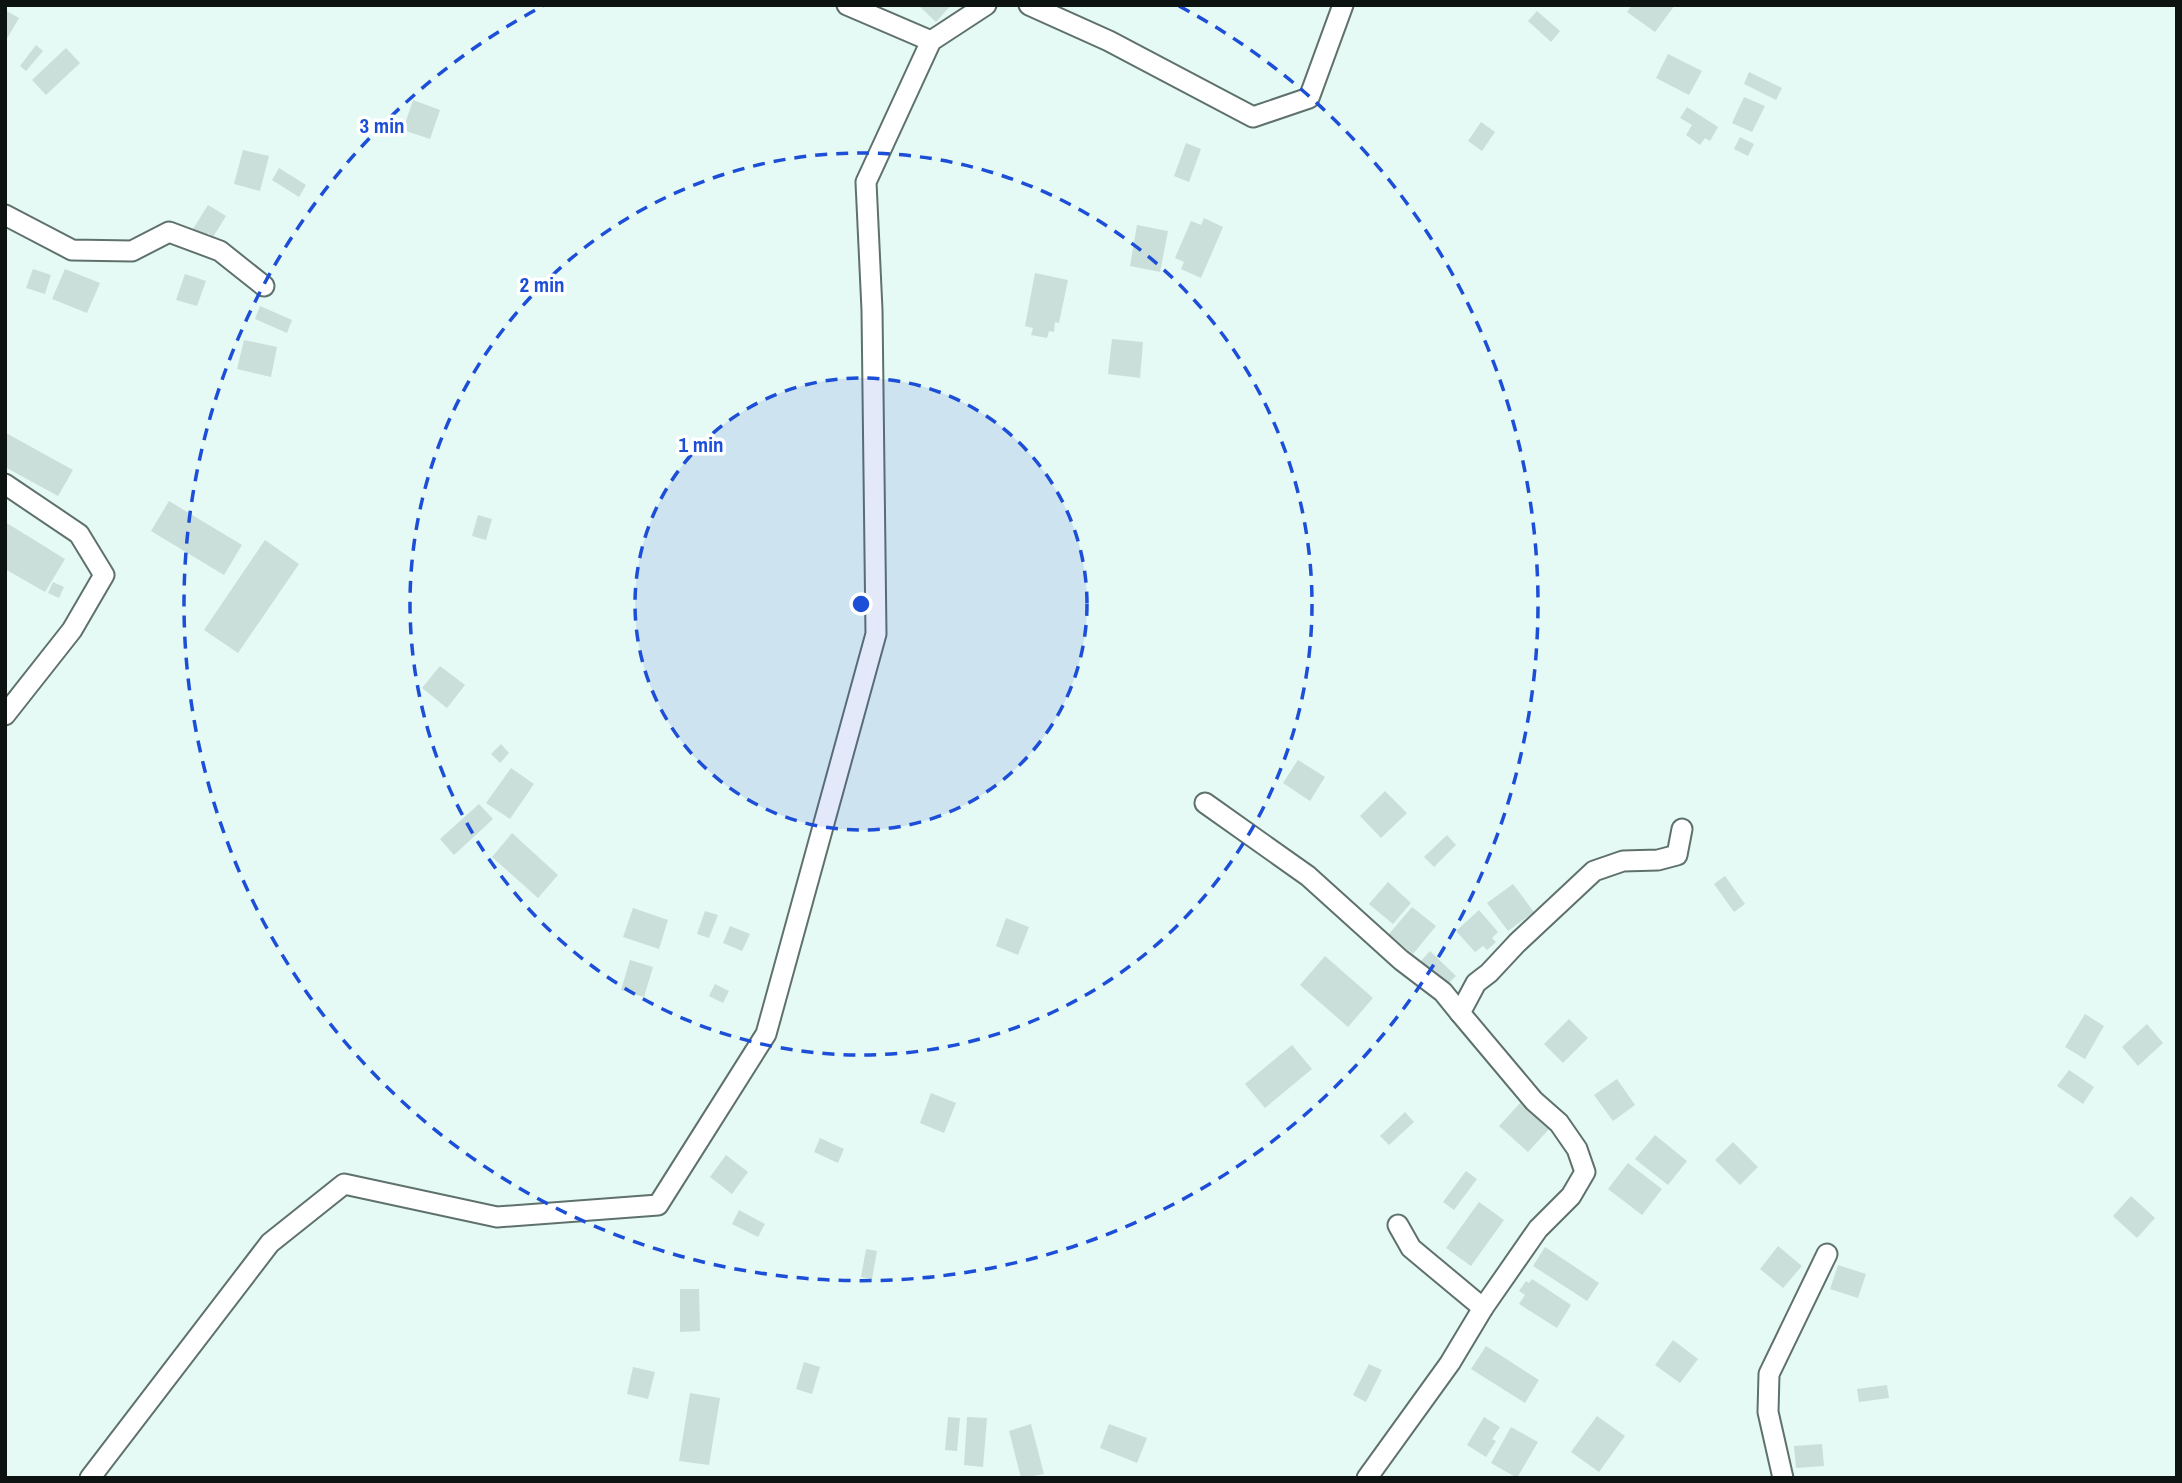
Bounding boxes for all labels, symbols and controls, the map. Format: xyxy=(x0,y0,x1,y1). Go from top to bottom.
text: 3 min xyxy=(360,111,404,140)
text: 2 min xyxy=(520,270,564,299)
text: 1 min xyxy=(679,430,723,459)
centre of rings xyxy=(849,592,873,616)

